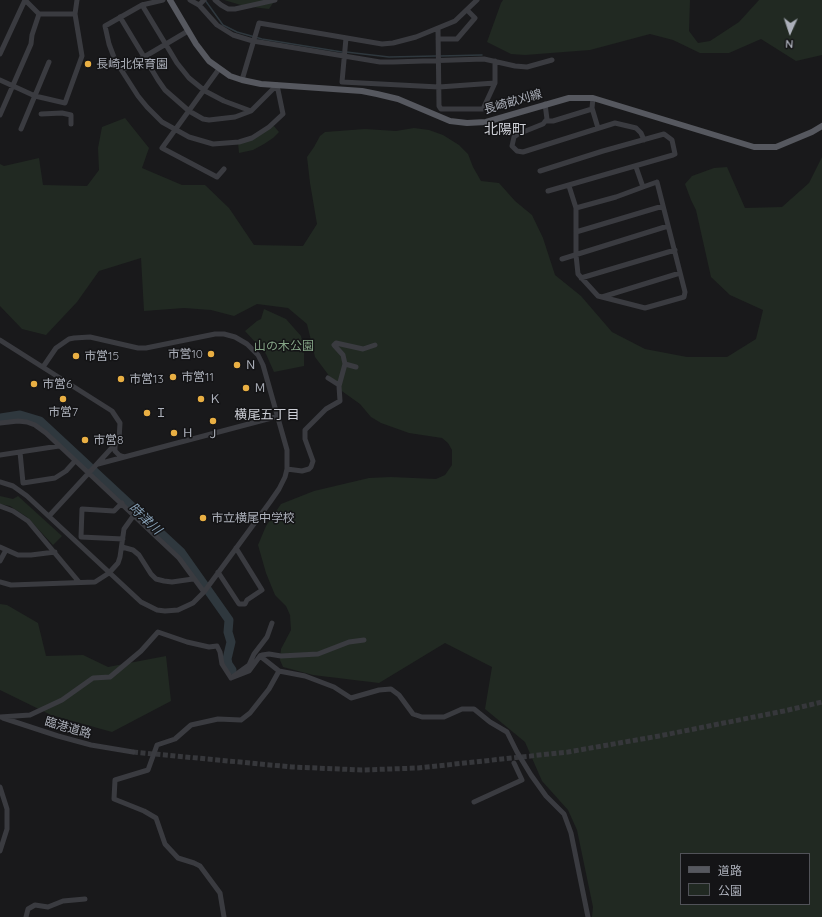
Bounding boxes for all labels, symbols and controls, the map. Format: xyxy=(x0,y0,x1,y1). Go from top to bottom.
north arrow xyxy=(770,12,810,52)
text: N xyxy=(785,37,794,51)
place label: 長崎北保育園 xyxy=(96,57,168,71)
marker: 長崎北保育園 xyxy=(83,59,93,69)
street label: 長崎畝刈線 xyxy=(482,87,544,117)
district label: 北陽町 xyxy=(484,122,526,138)
park label: 山の木公園 xyxy=(254,339,314,353)
place label: 市営10 xyxy=(167,347,203,361)
place label: 市営15 xyxy=(84,349,119,363)
marker: 市営10 xyxy=(206,349,216,359)
marker: 市営15 xyxy=(71,351,81,361)
place label: Ｎ xyxy=(245,358,257,372)
marker: Ｎ xyxy=(232,360,242,370)
place label: 市営11 xyxy=(181,370,214,384)
place label: 市営13 xyxy=(129,372,164,386)
marker: 市営11 xyxy=(168,372,178,382)
marker: 市営13 xyxy=(116,374,126,384)
place label: 市営6 xyxy=(42,377,72,391)
marker: 市営6 xyxy=(29,379,39,389)
place label: Ｍ xyxy=(254,381,266,395)
marker: Ｍ xyxy=(241,383,251,393)
place label: Ｋ xyxy=(209,392,221,406)
marker: 市営7 xyxy=(58,394,68,404)
marker: Ｋ xyxy=(196,394,206,404)
place label: 市営7 xyxy=(48,405,78,419)
place label: Ｉ xyxy=(155,406,167,420)
district label: 横尾五丁目 xyxy=(235,407,299,423)
marker: Ｉ xyxy=(142,408,152,418)
marker: Ｊ xyxy=(208,416,218,426)
place label: Ｈ xyxy=(182,426,194,440)
place label: Ｊ xyxy=(207,427,219,441)
marker: Ｈ xyxy=(169,428,179,438)
place label: 市営8 xyxy=(93,433,123,447)
marker: 市営8 xyxy=(80,435,90,445)
water label: 時津川 xyxy=(125,500,165,538)
place label: 市立横尾中学校 xyxy=(211,511,295,525)
marker: 市立横尾中学校 xyxy=(198,513,208,523)
street label: 臨港道路 xyxy=(43,714,93,742)
legend xyxy=(680,853,810,905)
text: 道路 xyxy=(718,863,742,878)
text: 公園 xyxy=(718,883,742,898)

